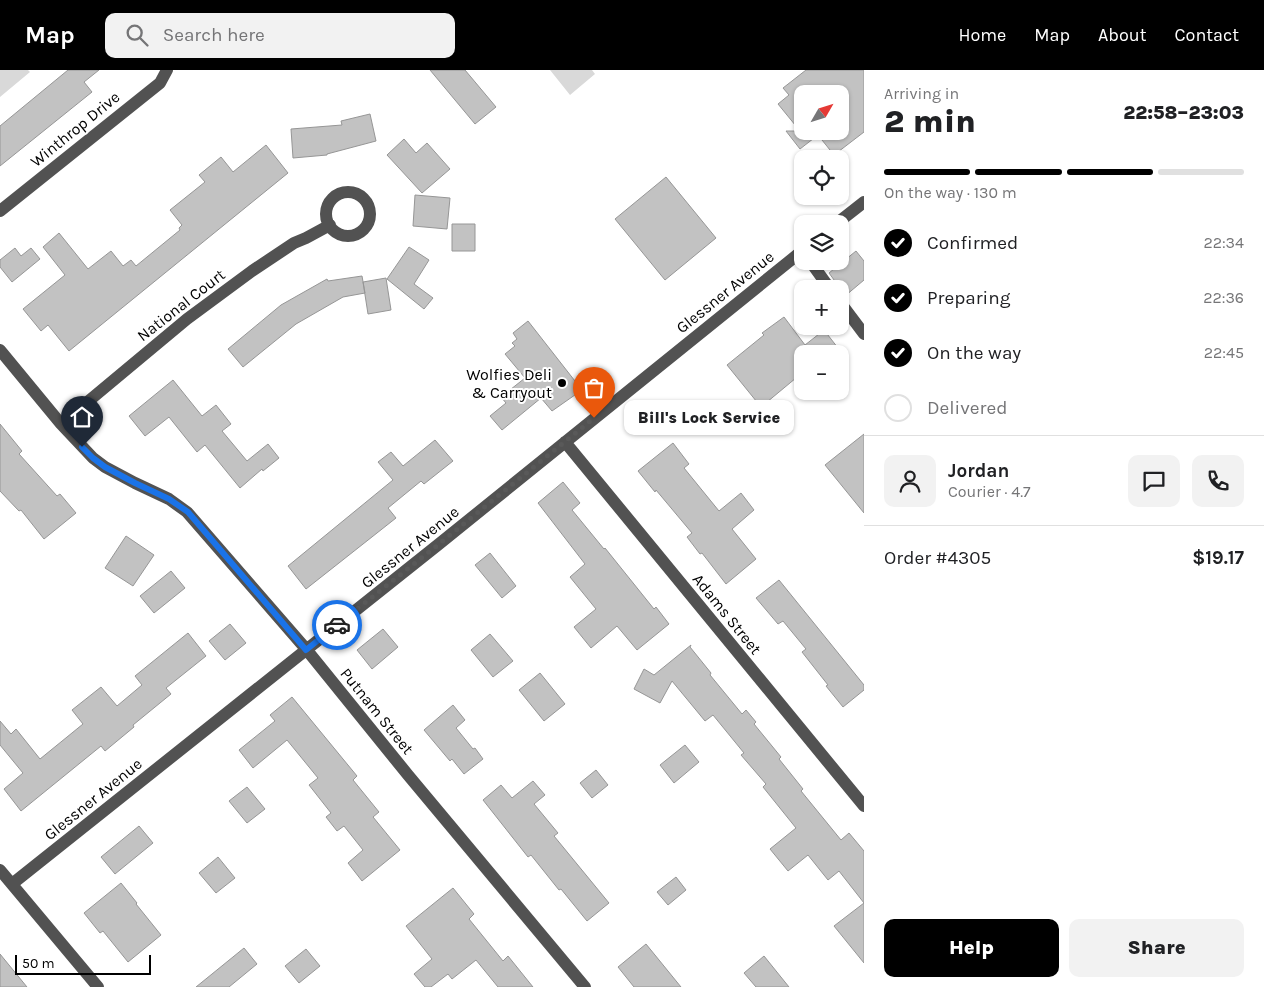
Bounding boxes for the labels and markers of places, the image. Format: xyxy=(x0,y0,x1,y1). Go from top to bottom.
place label: Wolfies Deli & Carryout xyxy=(466,365,552,402)
pin xyxy=(573,367,615,418)
marker: Wolfies Deli & Carryout xyxy=(556,377,568,389)
pin xyxy=(61,396,103,447)
callout: Bill's Lock Service xyxy=(624,400,794,436)

